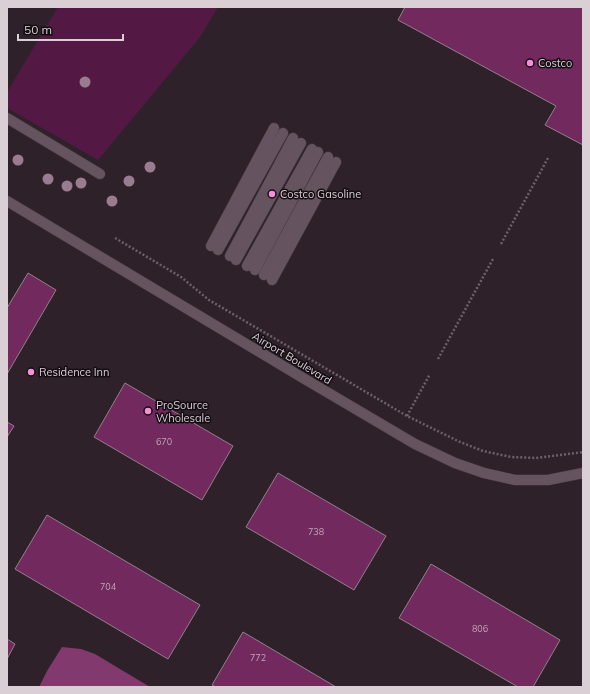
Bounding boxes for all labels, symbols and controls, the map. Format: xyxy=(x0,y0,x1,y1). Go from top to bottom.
scale bar xyxy=(18,16,123,42)
text: 50 m xyxy=(24,22,52,37)
place label: Costco xyxy=(538,56,572,70)
marker: Costco xyxy=(525,58,535,68)
place label: Costco Gasoline xyxy=(280,187,361,201)
marker: Costco Gasoline xyxy=(267,189,277,199)
street label: Airport Boulevard xyxy=(250,329,334,387)
place label: Residence Inn xyxy=(39,365,110,379)
marker: Residence Inn xyxy=(26,367,36,377)
place label: ProSource Wholesale xyxy=(156,398,210,425)
marker: ProSource Wholesale xyxy=(143,406,153,416)
house number: 670 xyxy=(156,436,172,447)
house number: 738 xyxy=(308,526,324,537)
house number: 704 xyxy=(100,581,117,592)
house number: 806 xyxy=(472,623,488,634)
house number: 772 xyxy=(250,652,266,663)

